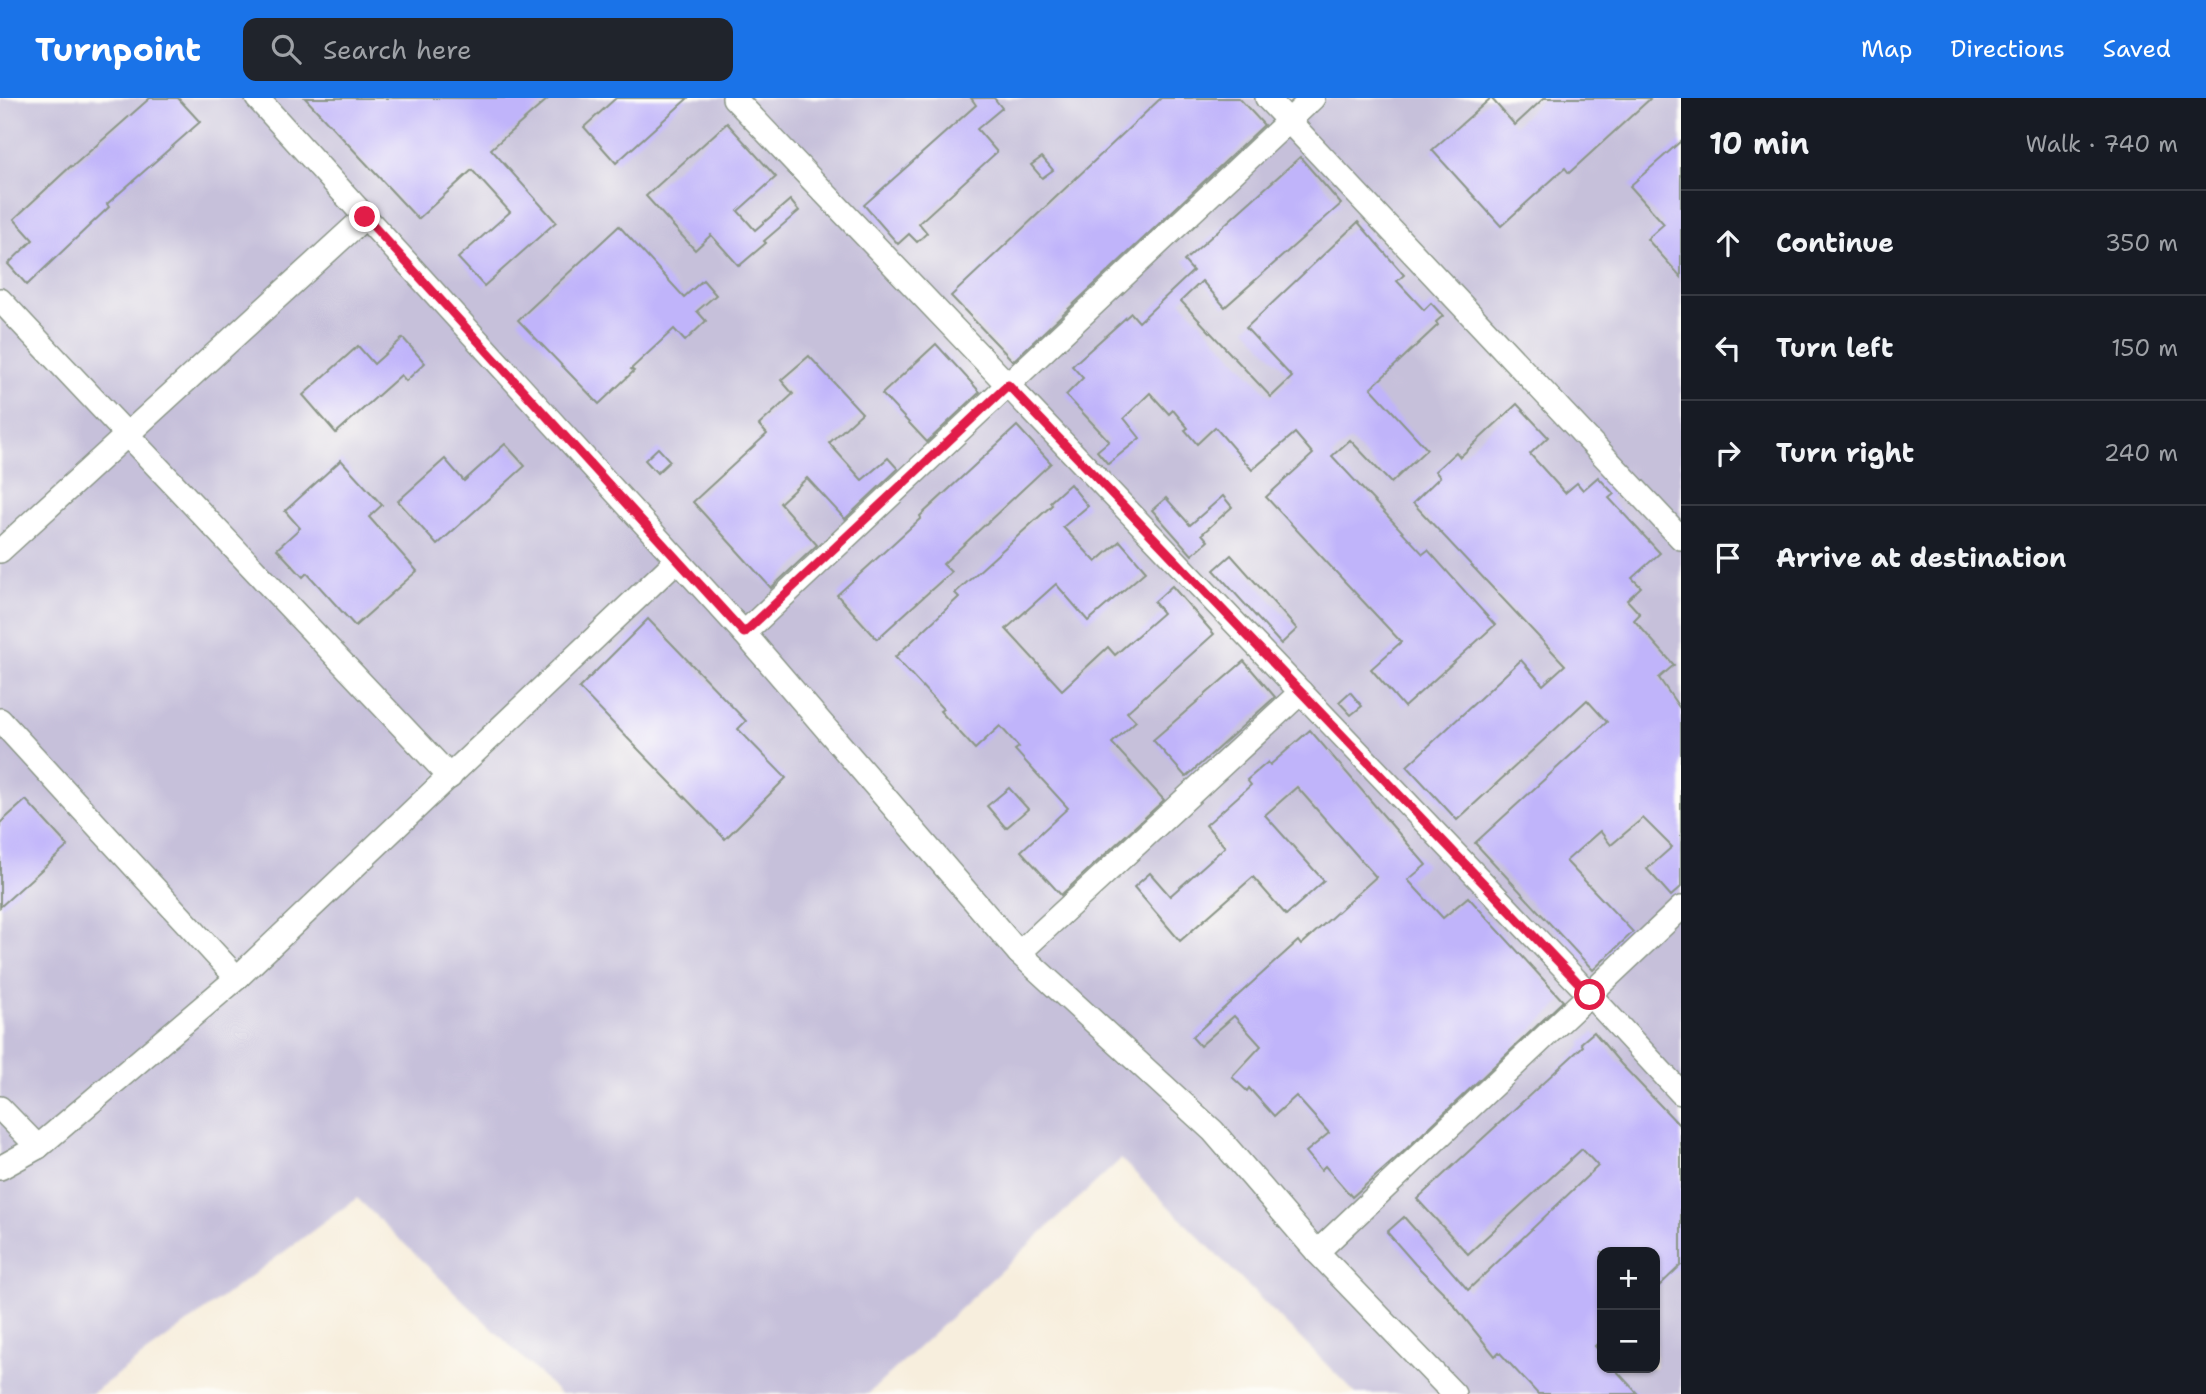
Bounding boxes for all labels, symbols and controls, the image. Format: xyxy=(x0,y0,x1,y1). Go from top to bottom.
search box xyxy=(243,18,733,81)
text: Turnpoint xyxy=(35,27,201,72)
icon: search xyxy=(267,30,305,68)
text: Search here xyxy=(323,32,472,67)
text: Map xyxy=(1861,33,1912,65)
text: Directions xyxy=(1950,33,2065,65)
text: Saved xyxy=(2103,33,2171,65)
text: 10 min xyxy=(1709,123,1809,164)
text: Walk · 740 m xyxy=(2026,129,2178,159)
route end xyxy=(349,201,380,232)
icon: ahead xyxy=(1709,224,1747,262)
text: Continue xyxy=(1776,225,1894,260)
text: 350 m xyxy=(2105,228,2178,258)
icon: left xyxy=(1709,329,1747,367)
text: Turn left xyxy=(1776,330,1893,365)
text: 150 m xyxy=(2111,333,2178,363)
icon: right xyxy=(1709,434,1747,472)
text: Turn right xyxy=(1776,435,1914,470)
text: 240 m xyxy=(2104,438,2178,468)
icon: arrive xyxy=(1709,539,1747,577)
text: Arrive at destination xyxy=(1776,540,2066,575)
route start xyxy=(1574,979,1605,1010)
map controls xyxy=(1597,1247,1660,1373)
button: + xyxy=(1597,1247,1660,1310)
button: − xyxy=(1597,1310,1660,1373)

